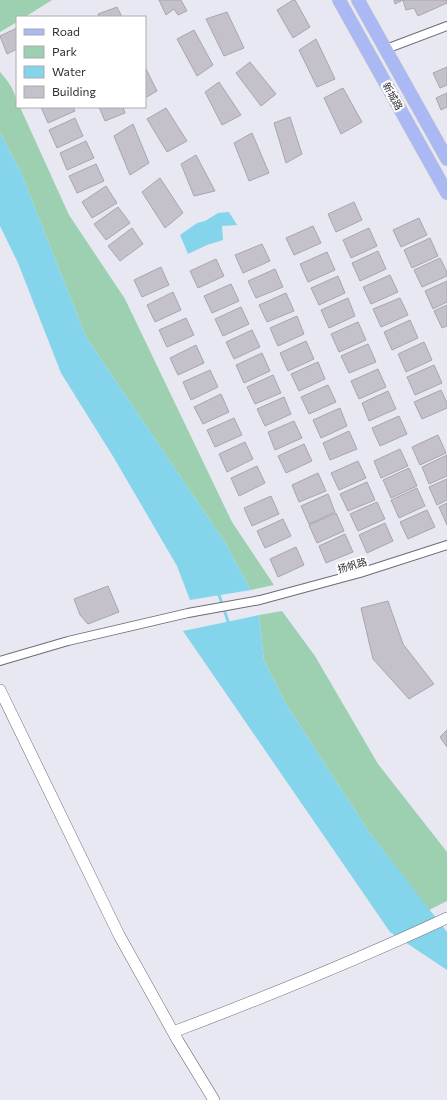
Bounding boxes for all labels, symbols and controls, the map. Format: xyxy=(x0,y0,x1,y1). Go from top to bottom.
legend xyxy=(16,16,146,108)
text: Road xyxy=(52,24,80,38)
text: Park xyxy=(52,44,78,58)
text: Water xyxy=(52,64,86,78)
street label: 新城路 xyxy=(380,80,406,112)
text: Building xyxy=(52,84,96,98)
street label: 扬帆路 xyxy=(336,555,368,575)

